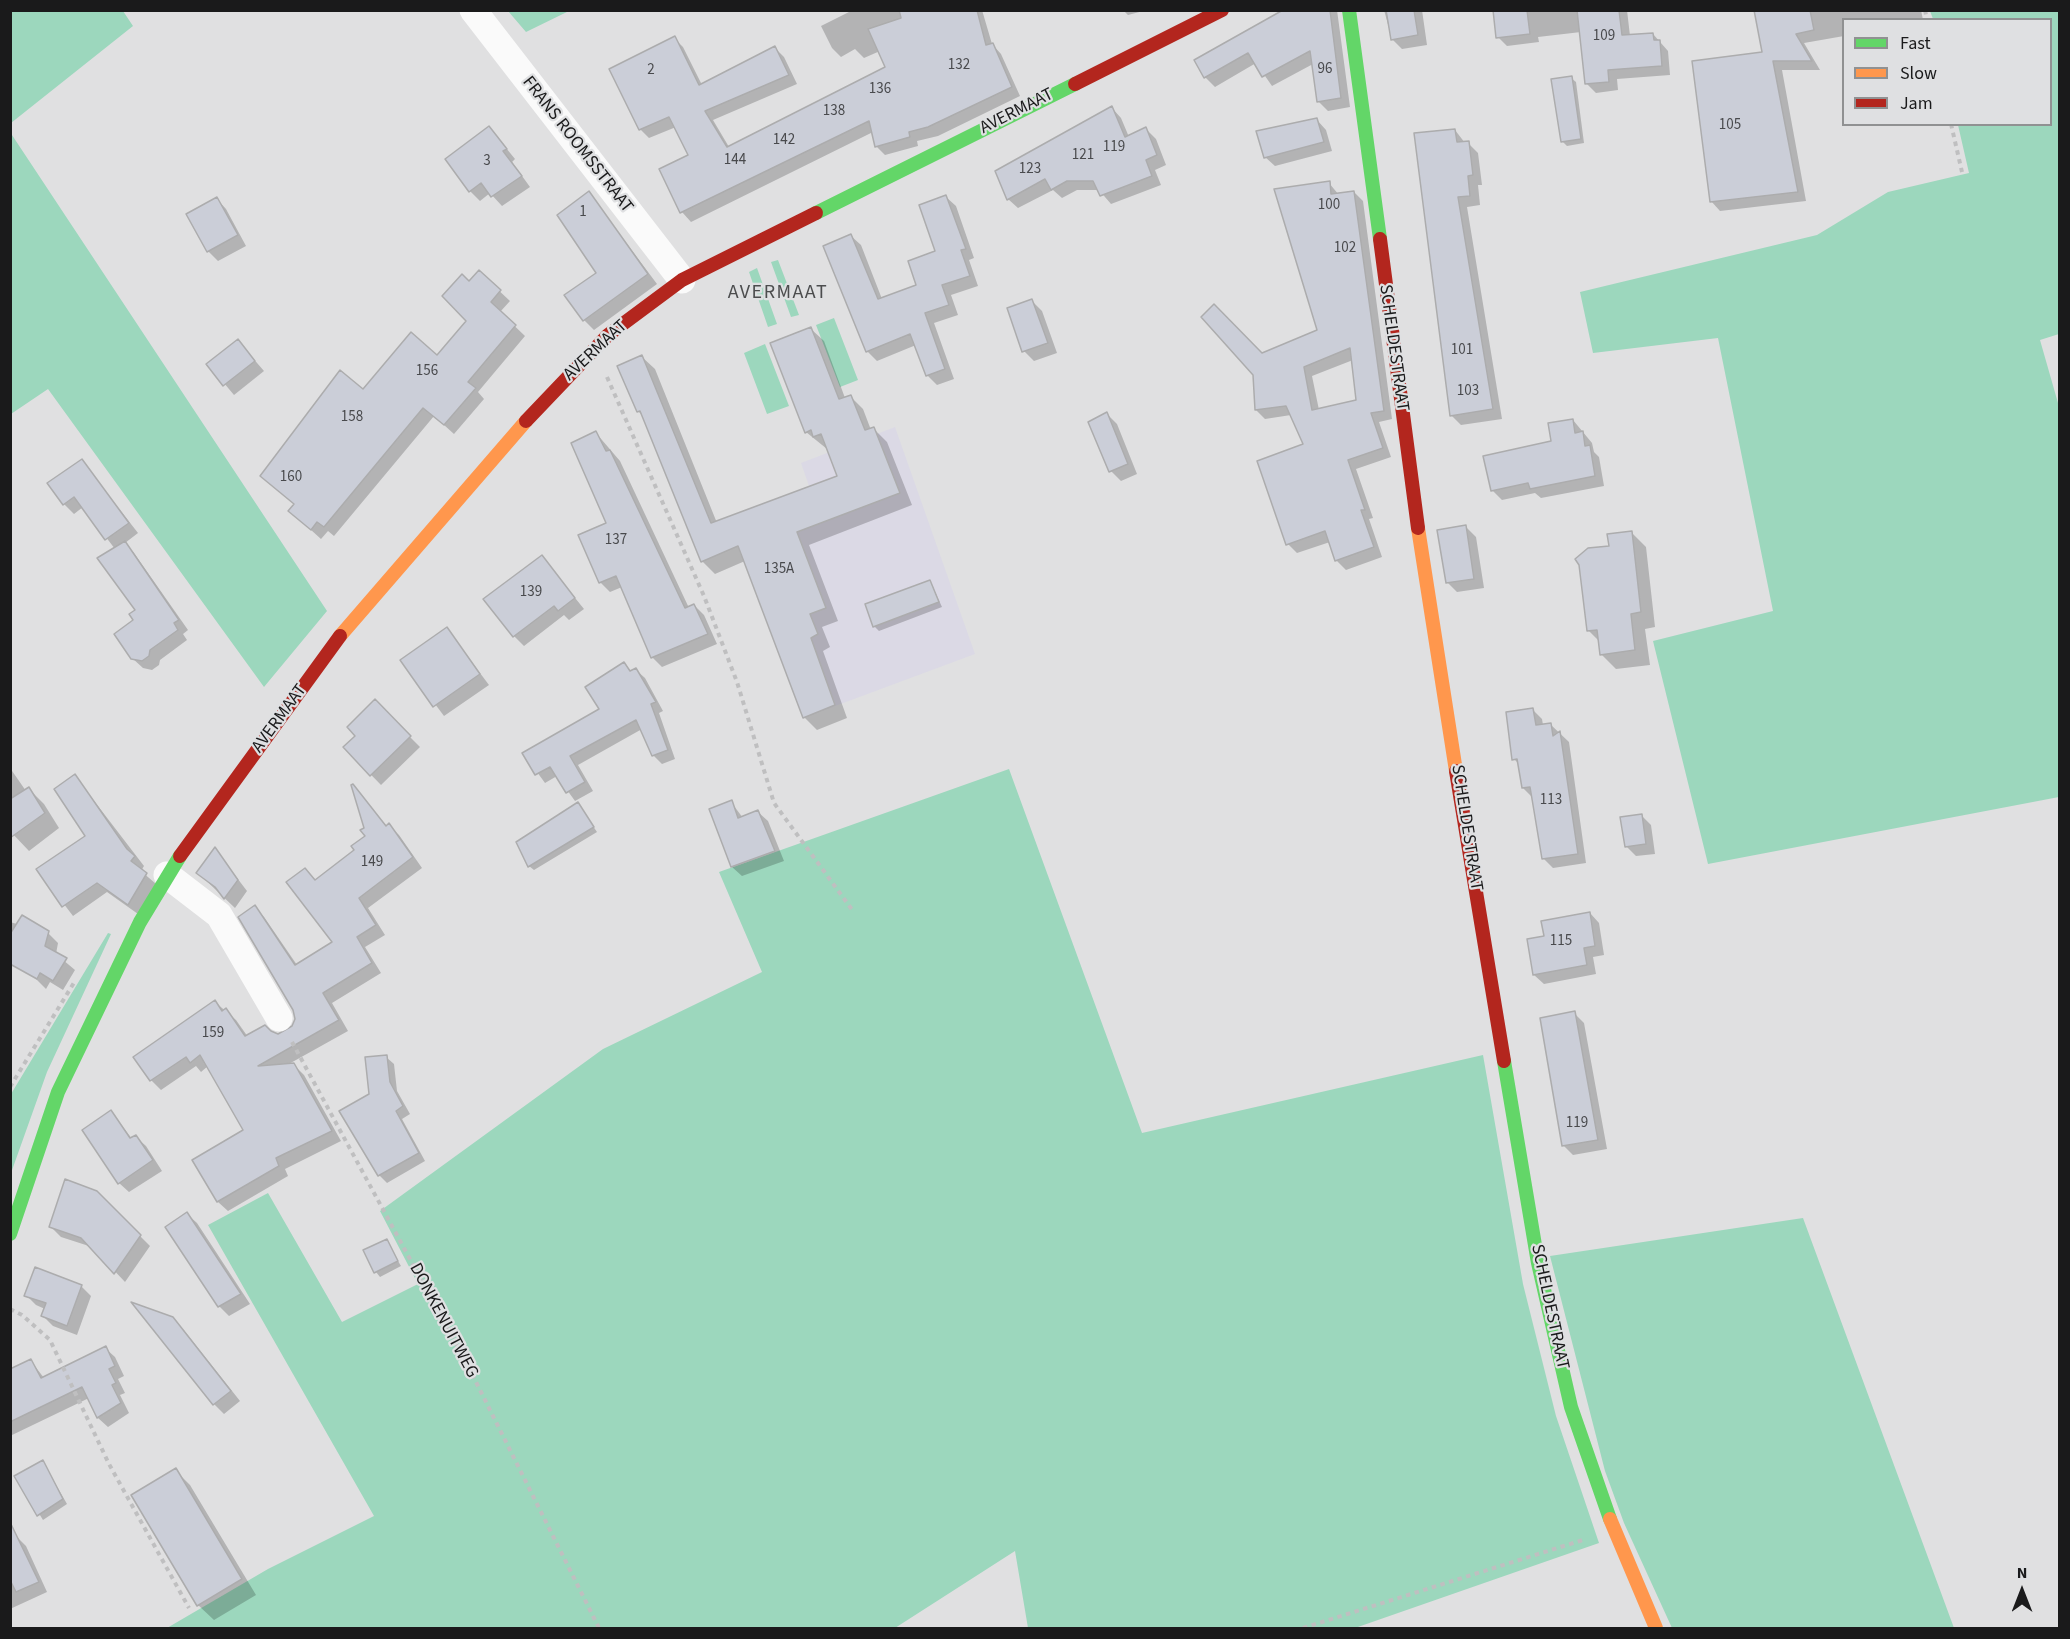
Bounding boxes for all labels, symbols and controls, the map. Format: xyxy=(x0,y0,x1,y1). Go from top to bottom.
legend xyxy=(1842,18,2052,126)
house number: 109 xyxy=(1593,28,1615,46)
text: Fast xyxy=(1900,31,1931,56)
house number: 132 xyxy=(948,57,970,75)
house number: 96 xyxy=(1318,61,1332,79)
text: Slow xyxy=(1900,61,1937,86)
house number: 2 xyxy=(647,62,655,80)
street label: FRANS ROOMSSTRAAT xyxy=(517,72,637,218)
house number: 136 xyxy=(869,81,891,99)
street label: AVERMAAT xyxy=(977,84,1057,140)
text: Jam xyxy=(1900,91,1933,116)
house number: 138 xyxy=(823,103,845,121)
house number: 105 xyxy=(1719,117,1741,135)
house number: 142 xyxy=(773,132,795,150)
house number: 119 xyxy=(1103,139,1125,157)
house number: 121 xyxy=(1072,147,1094,165)
house number: 144 xyxy=(724,152,746,170)
house number: 3 xyxy=(483,153,491,171)
house number: 123 xyxy=(1019,161,1041,179)
house number: 100 xyxy=(1318,197,1340,215)
house number: 1 xyxy=(579,204,587,222)
house number: 102 xyxy=(1334,240,1356,258)
district label: AVERMAAT xyxy=(728,282,828,306)
street label: SCHELDESTRAAT xyxy=(1373,283,1413,413)
street label: AVERMAAT xyxy=(559,316,633,386)
house number: 101 xyxy=(1451,342,1473,360)
house number: 156 xyxy=(416,363,438,381)
house number: 103 xyxy=(1457,383,1479,401)
house number: 158 xyxy=(341,409,363,427)
house number: 160 xyxy=(280,469,302,487)
house number: 137 xyxy=(605,532,627,550)
house number: 135A xyxy=(764,561,794,579)
house number: 139 xyxy=(520,584,542,602)
street label: AVERMAAT xyxy=(248,680,312,758)
street label: SCHELDESTRAAT xyxy=(1445,763,1487,893)
house number: 113 xyxy=(1540,792,1562,810)
house number: 149 xyxy=(361,854,383,872)
house number: 115 xyxy=(1550,933,1572,951)
house number: 159 xyxy=(202,1025,224,1043)
house number: 119 xyxy=(1566,1115,1588,1133)
street label: SCHELDESTRAAT xyxy=(1525,1242,1573,1372)
street label: DONKENUITWEG xyxy=(404,1260,482,1382)
north arrow xyxy=(1992,1561,2052,1621)
text: N xyxy=(2017,1562,2027,1584)

